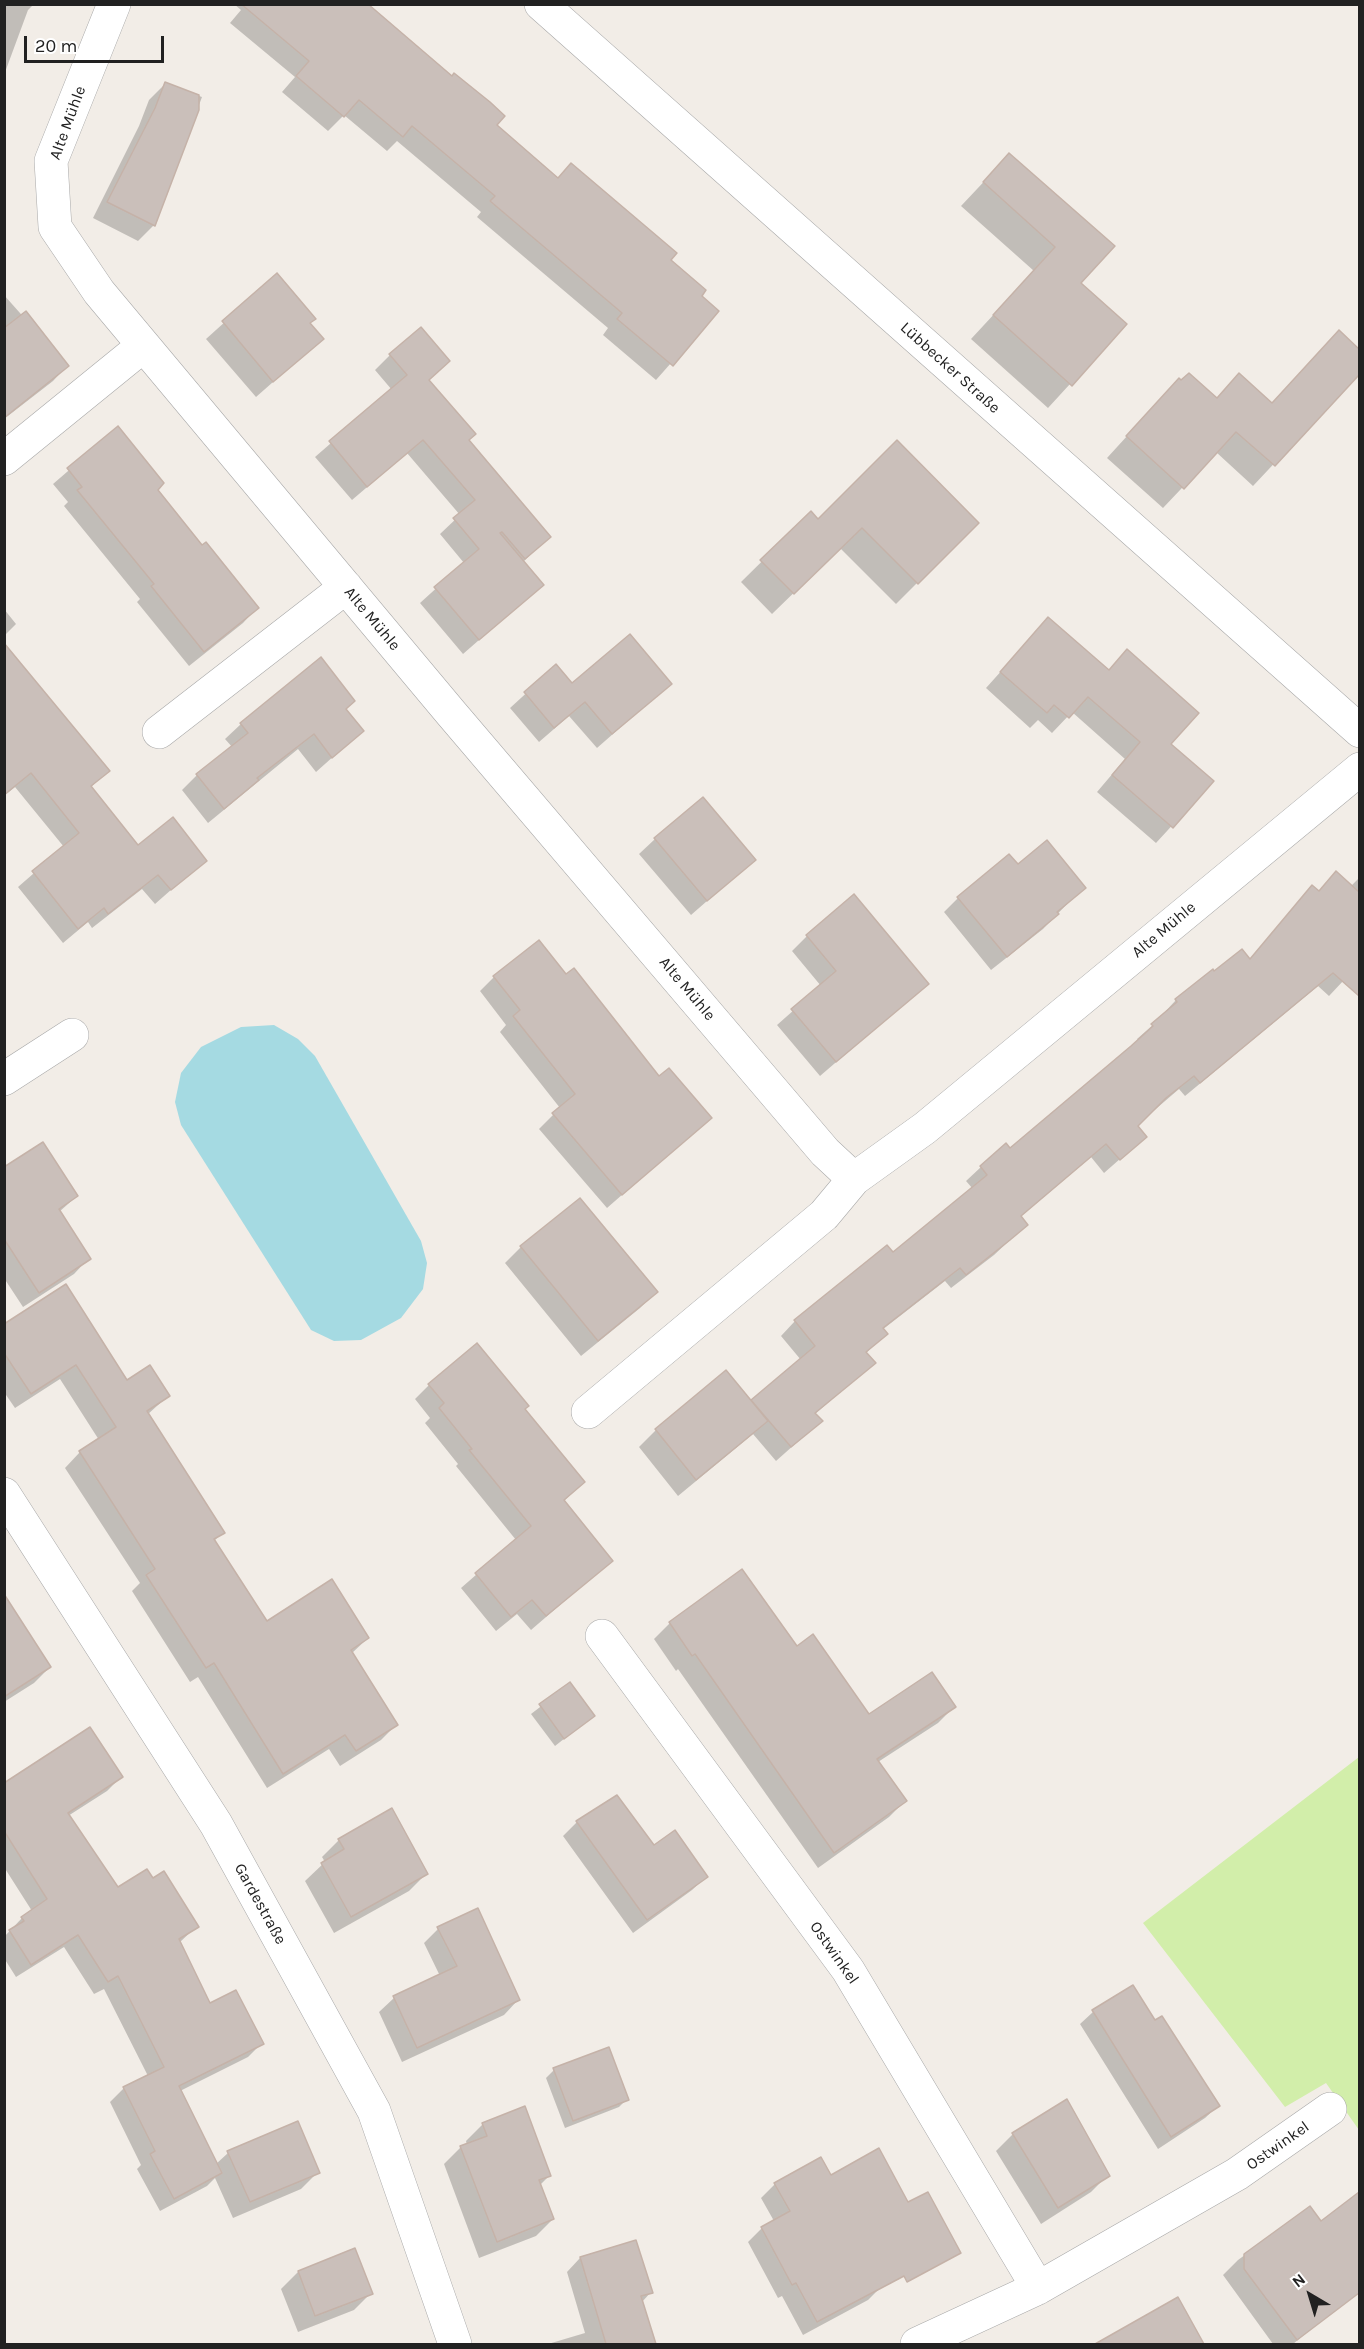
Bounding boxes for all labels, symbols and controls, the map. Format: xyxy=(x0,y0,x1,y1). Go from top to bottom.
scale bar xyxy=(27,24,166,62)
text: 20 m xyxy=(35,35,77,57)
street label: Alte Mühle xyxy=(46,83,90,163)
street label: Lübbecker Straße xyxy=(896,318,1004,418)
street label: Alte Mühle xyxy=(340,583,404,655)
street label: Alte Mühle xyxy=(1128,898,1200,962)
street label: Alte Mühle xyxy=(655,953,719,1025)
street label: Gardestraße xyxy=(230,1860,290,1948)
street label: Ostwinkel xyxy=(805,1918,863,1988)
street label: Ostwinkel xyxy=(1243,2117,1313,2175)
north arrow xyxy=(1280,2265,1340,2325)
text: N xyxy=(1288,2269,1309,2291)

